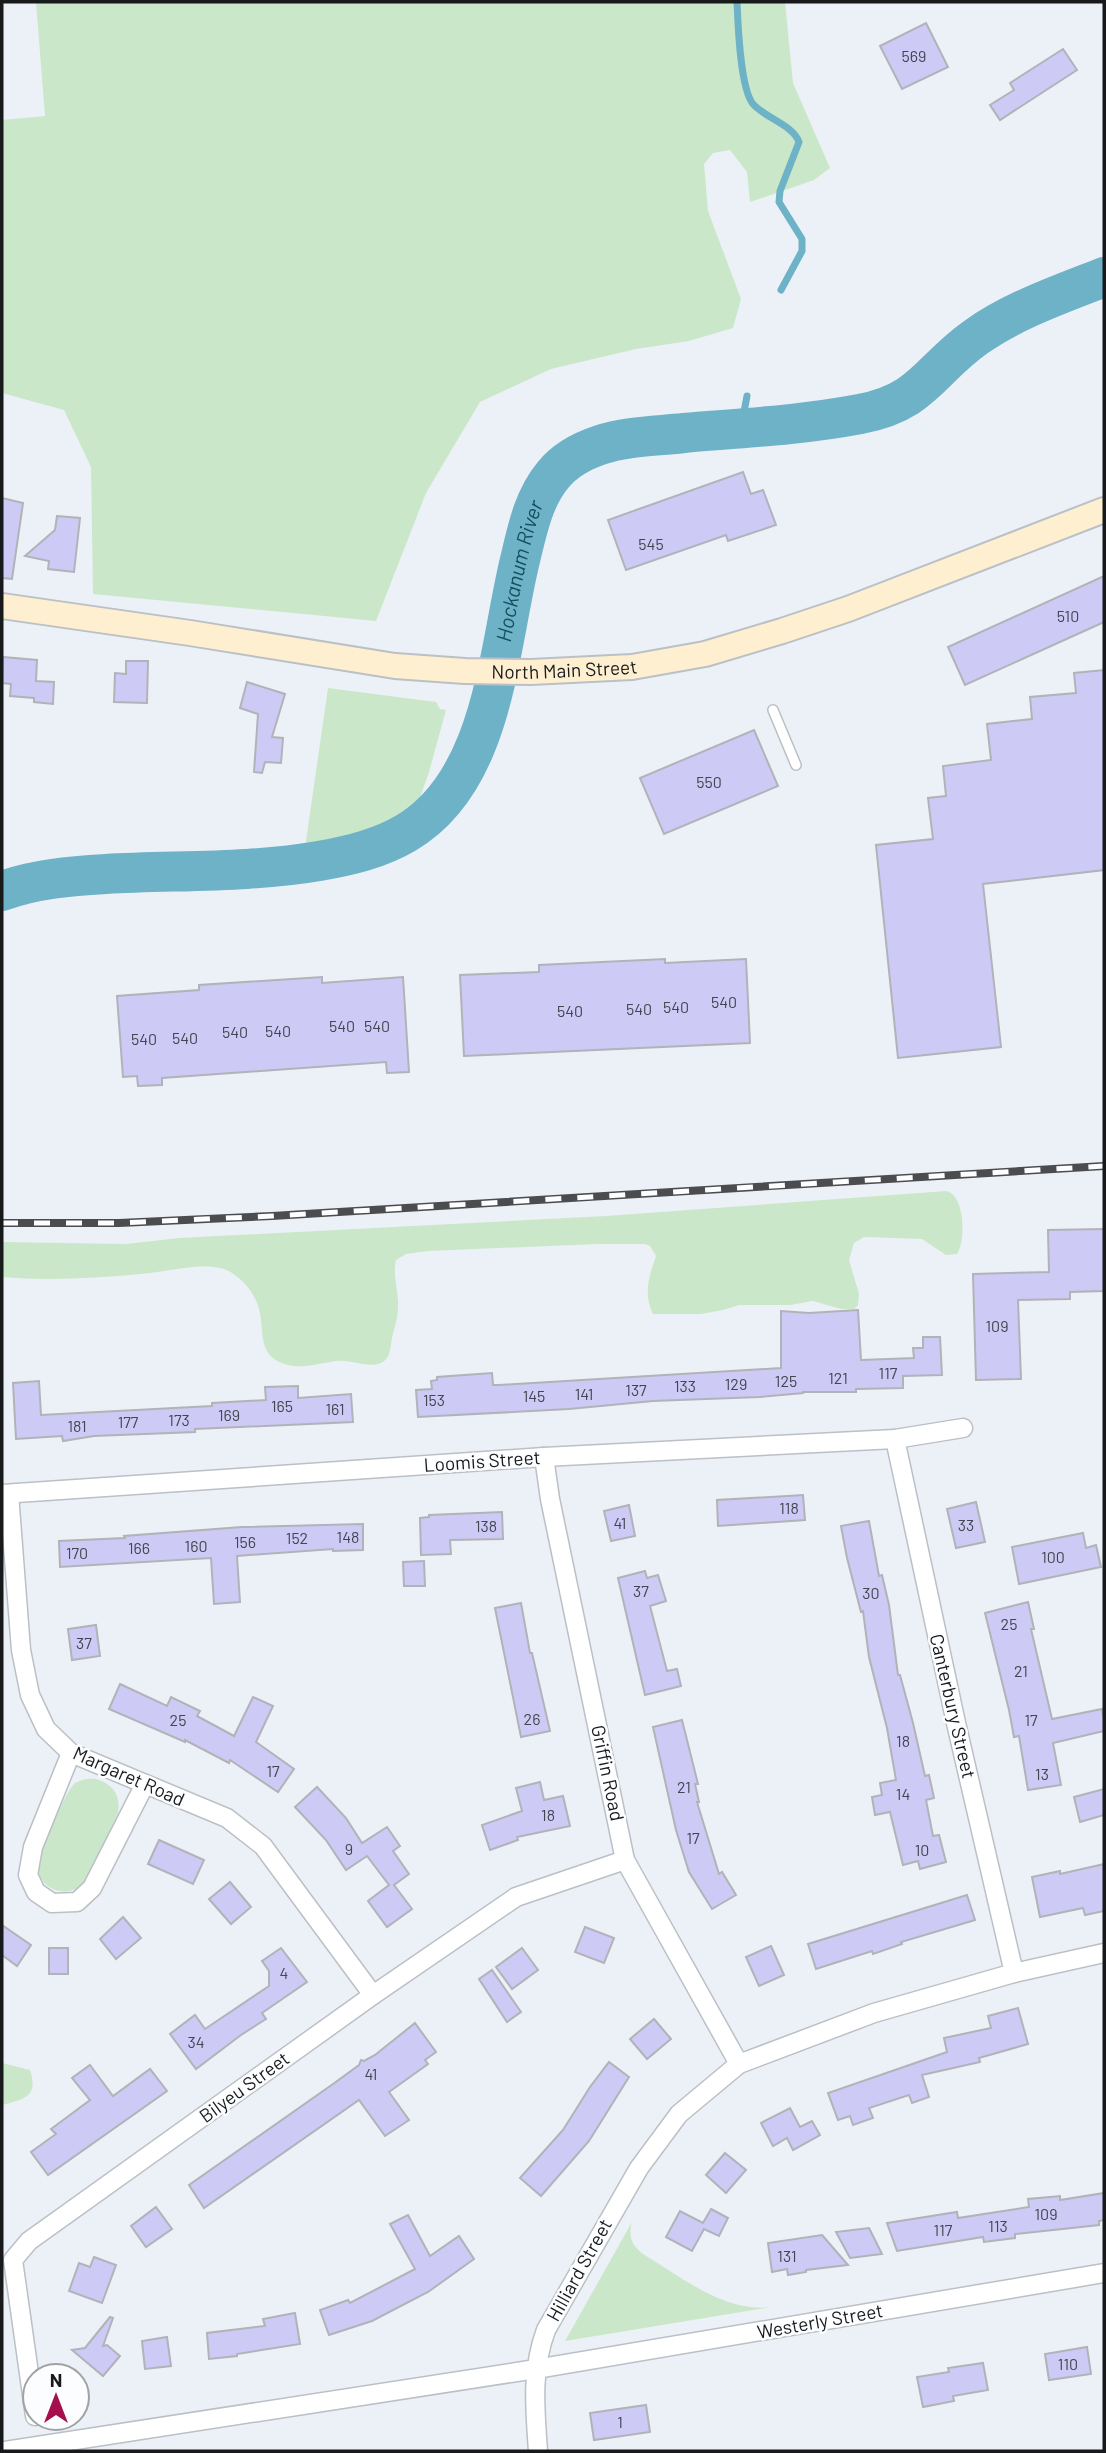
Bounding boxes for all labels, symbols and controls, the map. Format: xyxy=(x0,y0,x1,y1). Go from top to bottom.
house number: 569 xyxy=(902,46,926,65)
water label: Hockanum River xyxy=(490,496,547,644)
house number: 545 xyxy=(638,534,664,553)
house number: 510 xyxy=(1057,606,1079,625)
street label: North Main Street xyxy=(491,654,639,683)
house number: 550 xyxy=(696,772,722,791)
house number: 540 xyxy=(711,992,737,1011)
house number: 540 xyxy=(663,997,689,1016)
house number: 540 xyxy=(626,999,652,1018)
house number: 540 xyxy=(557,1001,583,1020)
house number: 540 xyxy=(329,1016,355,1035)
house number: 540 xyxy=(364,1016,390,1035)
house number: 540 xyxy=(265,1021,291,1040)
house number: 540 xyxy=(222,1022,248,1041)
house number: 540 xyxy=(172,1028,198,1047)
house number: 540 xyxy=(131,1029,157,1048)
house number: 109 xyxy=(986,1316,1008,1335)
house number: 117 xyxy=(879,1363,898,1382)
house number: 121 xyxy=(828,1368,848,1387)
house number: 125 xyxy=(775,1371,797,1390)
house number: 129 xyxy=(725,1374,747,1393)
house number: 133 xyxy=(674,1376,696,1395)
house number: 137 xyxy=(625,1380,647,1399)
house number: 141 xyxy=(575,1384,593,1403)
house number: 145 xyxy=(523,1386,545,1405)
house number: 153 xyxy=(423,1390,445,1409)
house number: 165 xyxy=(271,1396,293,1415)
house number: 161 xyxy=(325,1399,345,1418)
house number: 169 xyxy=(218,1405,240,1424)
house number: 173 xyxy=(168,1410,190,1429)
house number: 177 xyxy=(118,1412,139,1431)
house number: 181 xyxy=(67,1416,87,1435)
street label: Loomis Street xyxy=(423,1445,541,1476)
house number: 118 xyxy=(779,1498,799,1517)
house number: 41 xyxy=(614,1513,626,1532)
house number: 33 xyxy=(958,1515,974,1534)
house number: 138 xyxy=(475,1516,497,1535)
house number: 148 xyxy=(337,1527,359,1546)
house number: 152 xyxy=(286,1528,308,1547)
house number: 156 xyxy=(234,1532,256,1551)
house number: 160 xyxy=(185,1536,207,1555)
house number: 166 xyxy=(128,1538,150,1557)
house number: 170 xyxy=(66,1543,88,1562)
house number: 100 xyxy=(1041,1547,1065,1566)
house number: 37 xyxy=(633,1581,649,1600)
house number: 30 xyxy=(862,1583,880,1602)
house number: 25 xyxy=(1001,1614,1017,1633)
street label: Canterbury Street xyxy=(926,1631,981,1780)
house number: 37 xyxy=(76,1633,92,1652)
house number: 21 xyxy=(1014,1661,1028,1680)
house number: 26 xyxy=(524,1709,540,1728)
house number: 25 xyxy=(170,1710,186,1729)
house number: 17 xyxy=(1024,1710,1038,1729)
street label: Griffin Road xyxy=(587,1723,630,1823)
house number: 18 xyxy=(896,1731,910,1750)
street label: Margaret Road xyxy=(70,1741,188,1810)
house number: 17 xyxy=(266,1761,280,1780)
house number: 13 xyxy=(1035,1764,1049,1783)
house number: 21 xyxy=(677,1777,691,1796)
house number: 14 xyxy=(896,1784,910,1803)
house number: 18 xyxy=(541,1805,555,1824)
house number: 17 xyxy=(686,1828,700,1847)
house number: 9 xyxy=(345,1839,353,1858)
house number: 10 xyxy=(915,1840,929,1859)
house number: 4 xyxy=(280,1963,288,1982)
house number: 34 xyxy=(187,2032,205,2051)
street label: Bilyeu Street xyxy=(194,2046,293,2127)
house number: 41 xyxy=(365,2064,377,2083)
house number: 109 xyxy=(1035,2204,1057,2223)
street label: Hilliard Street xyxy=(541,2215,616,2325)
house number: 113 xyxy=(988,2216,1008,2235)
house number: 117 xyxy=(934,2220,953,2239)
house number: 131 xyxy=(777,2246,797,2265)
street label: Westerly Street xyxy=(755,2298,885,2343)
house number: 110 xyxy=(1058,2354,1078,2373)
north arrow xyxy=(21,2362,91,2432)
text: N xyxy=(50,2368,62,2391)
house number: 1 xyxy=(617,2412,623,2431)

